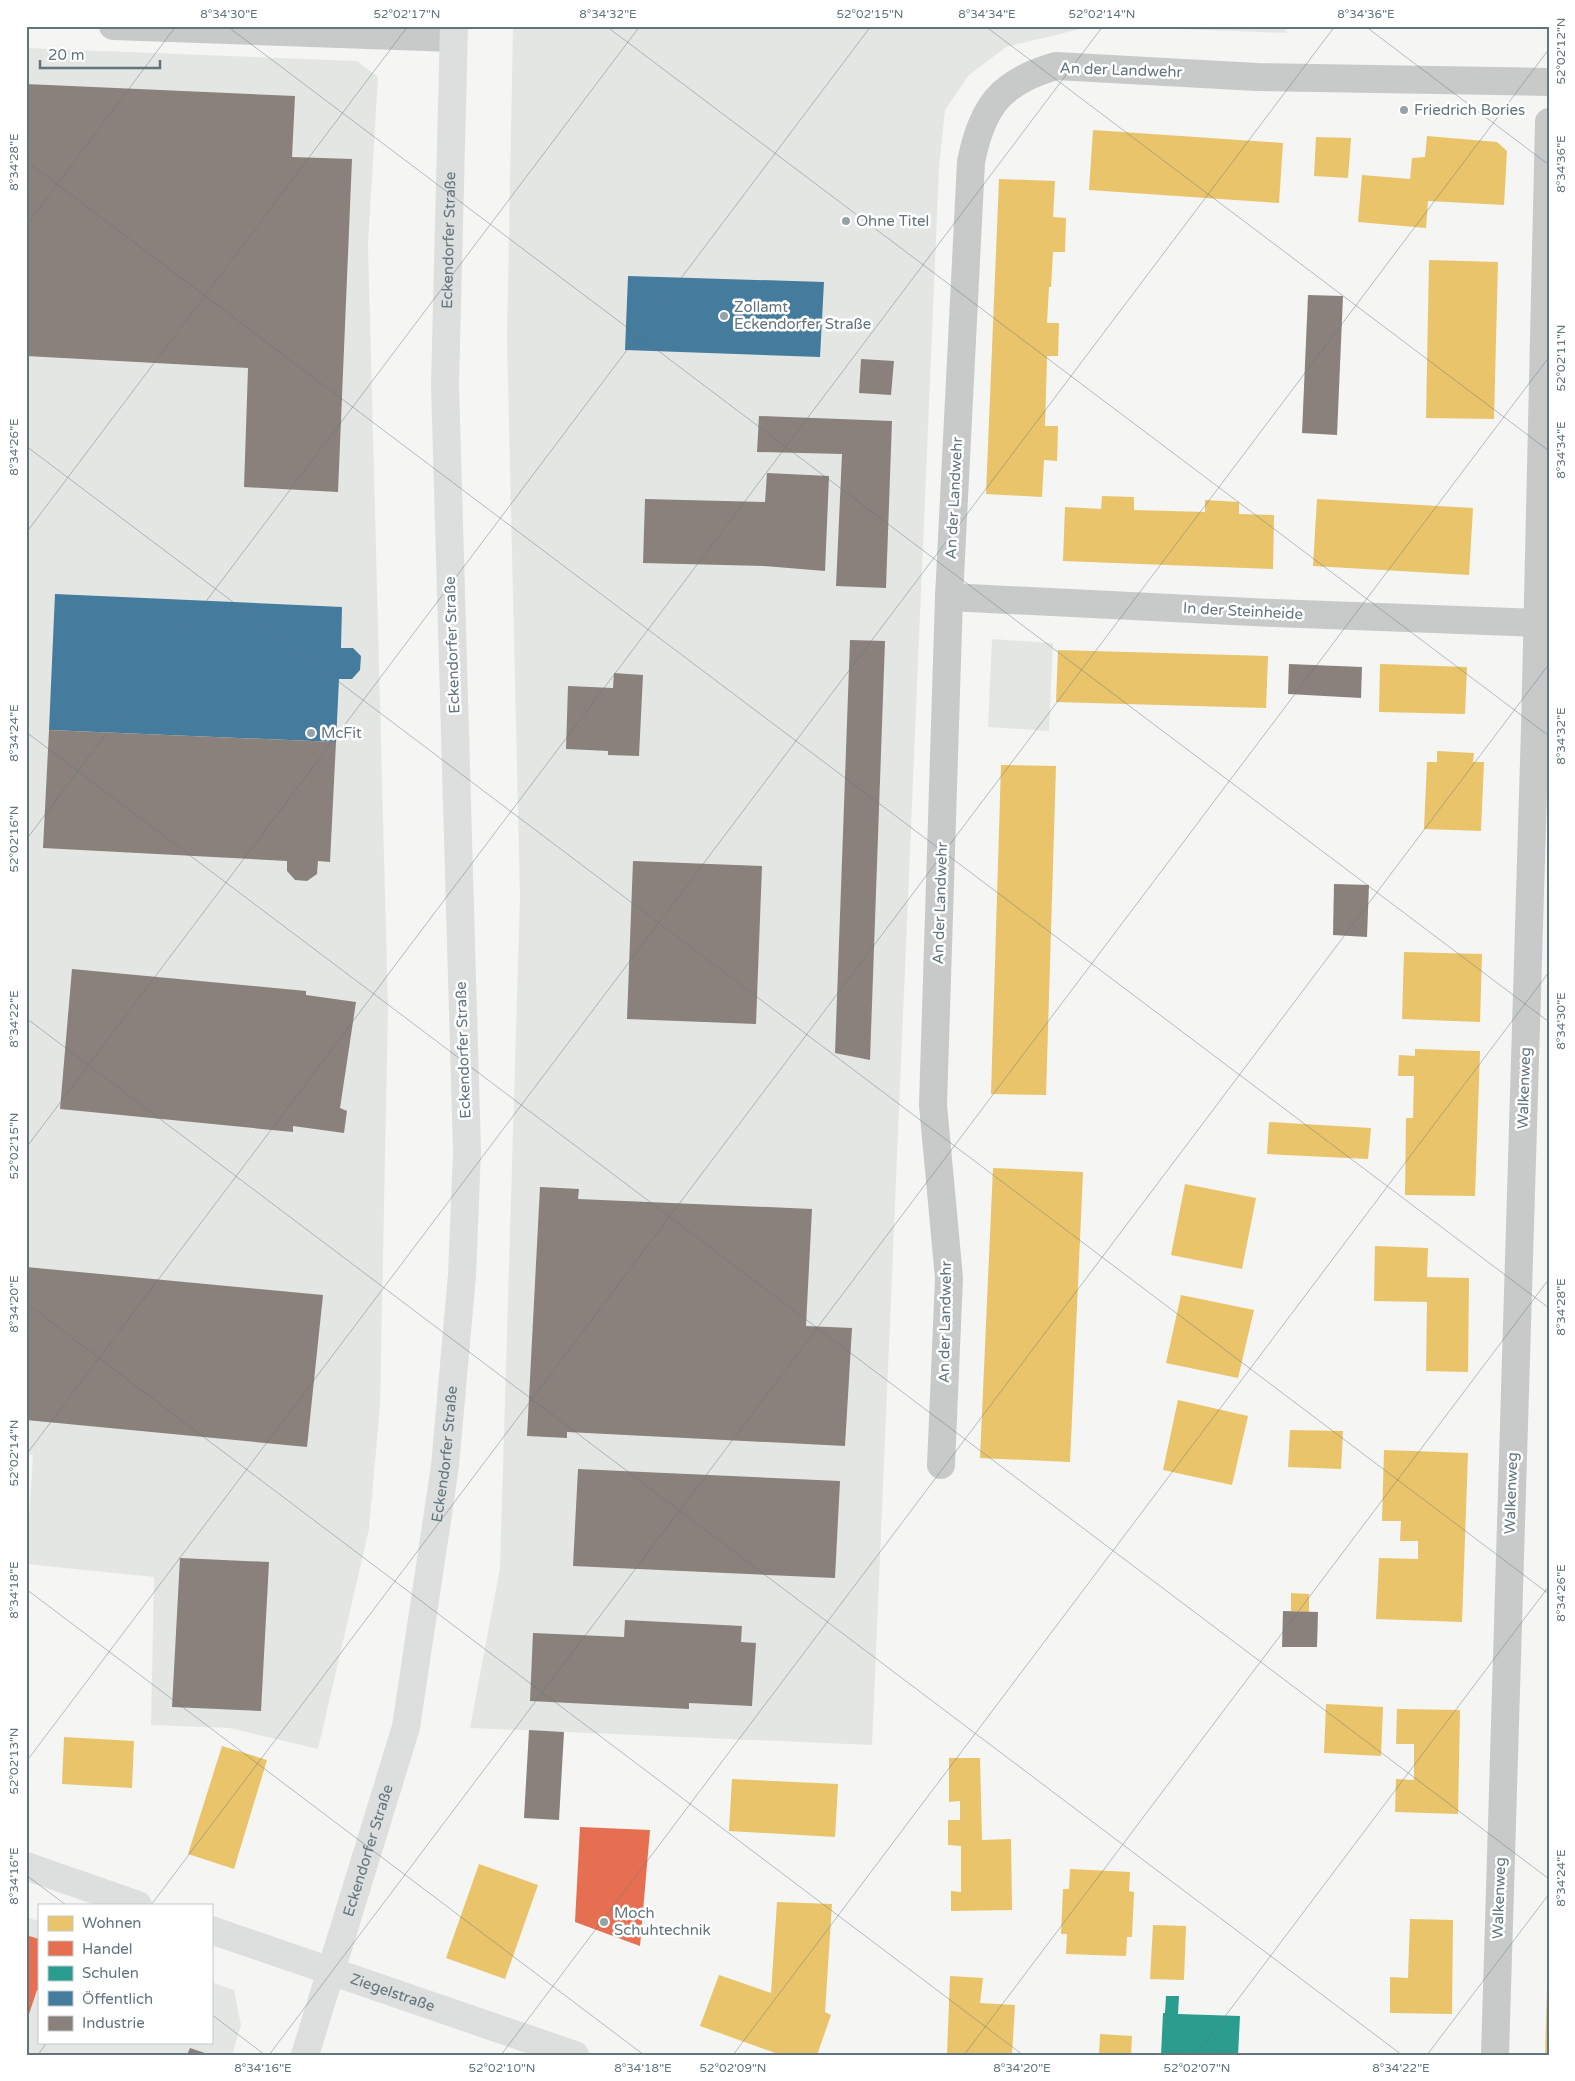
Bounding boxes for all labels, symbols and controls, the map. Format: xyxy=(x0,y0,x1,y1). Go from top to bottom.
text: 8°34'30"E xyxy=(200,7,258,21)
text: 52°02'17"N xyxy=(374,7,441,21)
text: 8°34'32"E xyxy=(579,7,637,21)
text: 52°02'15"N xyxy=(837,7,904,21)
text: 8°34'34"E xyxy=(958,7,1016,21)
text: 52°02'14"N xyxy=(1069,7,1136,21)
text: 8°34'36"E xyxy=(1337,7,1395,21)
text: 52°02'12"N xyxy=(1554,18,1568,85)
scale bar xyxy=(40,38,160,70)
text: 20 m xyxy=(48,46,85,64)
street label: An der Landwehr xyxy=(1059,59,1183,81)
place label: Friedrich Bories xyxy=(1414,101,1525,119)
marker: Friedrich Bories xyxy=(1398,104,1410,116)
text: 8°34'28"E xyxy=(7,133,21,191)
text: 8°34'36"E xyxy=(1554,135,1568,193)
street label: Eckendorfer Straße xyxy=(438,171,459,309)
place label: Ohne Titel xyxy=(856,212,929,230)
marker: Ohne Titel xyxy=(840,215,852,227)
place label: Zollamt Eckendorfer Straße xyxy=(734,298,871,333)
marker: Zollamt Eckendorfer Straße xyxy=(718,310,730,322)
text: 52°02'11"N xyxy=(1554,325,1568,392)
text: 8°34'26"E xyxy=(7,418,21,476)
text: 8°34'34"E xyxy=(1554,421,1568,479)
street label: An der Landwehr xyxy=(942,436,966,560)
street label: Eckendorfer Straße xyxy=(441,576,463,714)
street label: In der Steinheide xyxy=(1183,599,1303,623)
text: 8°34'24"E xyxy=(7,704,21,762)
text: 8°34'32"E xyxy=(1554,707,1568,765)
place label: McFit xyxy=(321,724,362,742)
marker: McFit xyxy=(305,727,317,739)
text: 52°02'16"N xyxy=(7,806,21,873)
street label: An der Landwehr xyxy=(929,841,951,965)
street label: Eckendorfer Straße xyxy=(452,981,474,1119)
text: 8°34'22"E xyxy=(7,990,21,1048)
text: 8°34'30"E xyxy=(1554,992,1568,1050)
street label: Walkenweg xyxy=(1514,1047,1534,1129)
text: 52°02'15"N xyxy=(7,1113,21,1180)
street label: An der Landwehr xyxy=(935,1260,955,1383)
text: 8°34'20"E xyxy=(7,1275,21,1333)
text: 8°34'28"E xyxy=(1554,1278,1568,1336)
street label: Eckendorfer Straße xyxy=(428,1385,461,1523)
text: 52°02'14"N xyxy=(7,1420,21,1487)
street label: Walkenweg xyxy=(1501,1452,1521,1534)
text: 8°34'18"E xyxy=(7,1561,21,1619)
text: 8°34'26"E xyxy=(1554,1564,1568,1622)
text: 52°02'13"N xyxy=(7,1728,21,1795)
street label: Eckendorfer Straße xyxy=(339,1782,397,1919)
text: 8°34'16"E xyxy=(7,1847,21,1905)
text: 8°34'24"E xyxy=(1554,1849,1568,1907)
street label: Walkenweg xyxy=(1489,1857,1509,1939)
legend xyxy=(38,1904,212,2044)
place label: Moch Schuhtechnik xyxy=(614,1904,711,1939)
text: Wohnen xyxy=(82,1914,142,1932)
marker: Moch Schuhtechnik xyxy=(598,1916,610,1928)
text: Handel xyxy=(82,1940,133,1958)
text: Schulen xyxy=(82,1964,139,1982)
street label: Ziegelstraße xyxy=(348,1970,437,2015)
text: Öffentlich xyxy=(82,1990,153,2008)
text: Industrie xyxy=(82,2014,145,2032)
text: 8°34'16"E xyxy=(234,2061,292,2075)
text: 52°02'10"N xyxy=(469,2061,536,2075)
text: 8°34'18"E xyxy=(614,2061,672,2075)
text: 52°02'09"N xyxy=(700,2061,767,2075)
text: 8°34'20"E xyxy=(993,2061,1051,2075)
text: 52°02'07"N xyxy=(1164,2061,1231,2075)
text: 8°34'22"E xyxy=(1372,2061,1430,2075)

